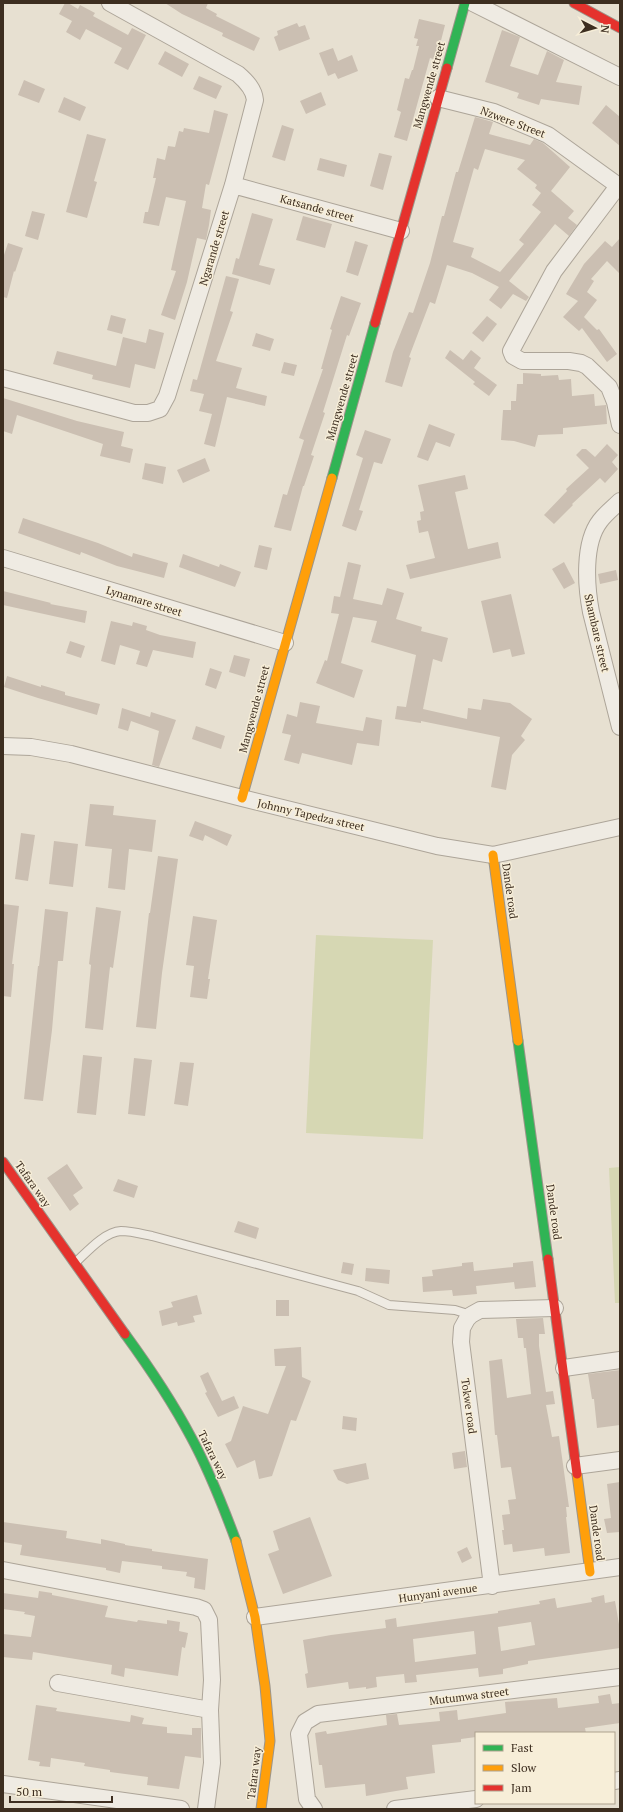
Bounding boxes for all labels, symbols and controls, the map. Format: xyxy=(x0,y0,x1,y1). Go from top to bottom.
north arrow xyxy=(575,8,615,48)
text: N xyxy=(597,24,612,35)
street label: Mangwende street xyxy=(410,40,448,130)
street label: Nzwere Street xyxy=(479,103,547,141)
street label: Katsande street xyxy=(278,191,356,225)
street label: Ngarande street xyxy=(196,209,232,287)
street label: Mangwende street xyxy=(323,352,361,442)
street label: Lynamare street xyxy=(104,583,184,619)
street label: Shambare street xyxy=(581,593,613,673)
street label: Mangwende street xyxy=(236,664,272,754)
street label: Johnny Tapedza street xyxy=(256,796,366,834)
street label: Dande road xyxy=(499,862,521,920)
street label: Tafara way xyxy=(12,1158,54,1210)
street label: Dande road xyxy=(543,1183,565,1241)
street label: Tokwe road xyxy=(458,1377,480,1435)
street label: Tafara way xyxy=(195,1428,231,1482)
street label: Dande road xyxy=(586,1504,608,1562)
street label: Hunyani avenue xyxy=(398,1580,479,1605)
street label: Mutumwa street xyxy=(428,1684,510,1708)
legend xyxy=(475,1732,615,1804)
text: Fast xyxy=(511,1740,534,1755)
street label: Tafara way xyxy=(244,1745,264,1800)
text: Slow xyxy=(511,1760,537,1775)
scale bar xyxy=(10,1778,112,1804)
text: Jam xyxy=(511,1780,532,1795)
text: 50 m xyxy=(16,1784,43,1799)

